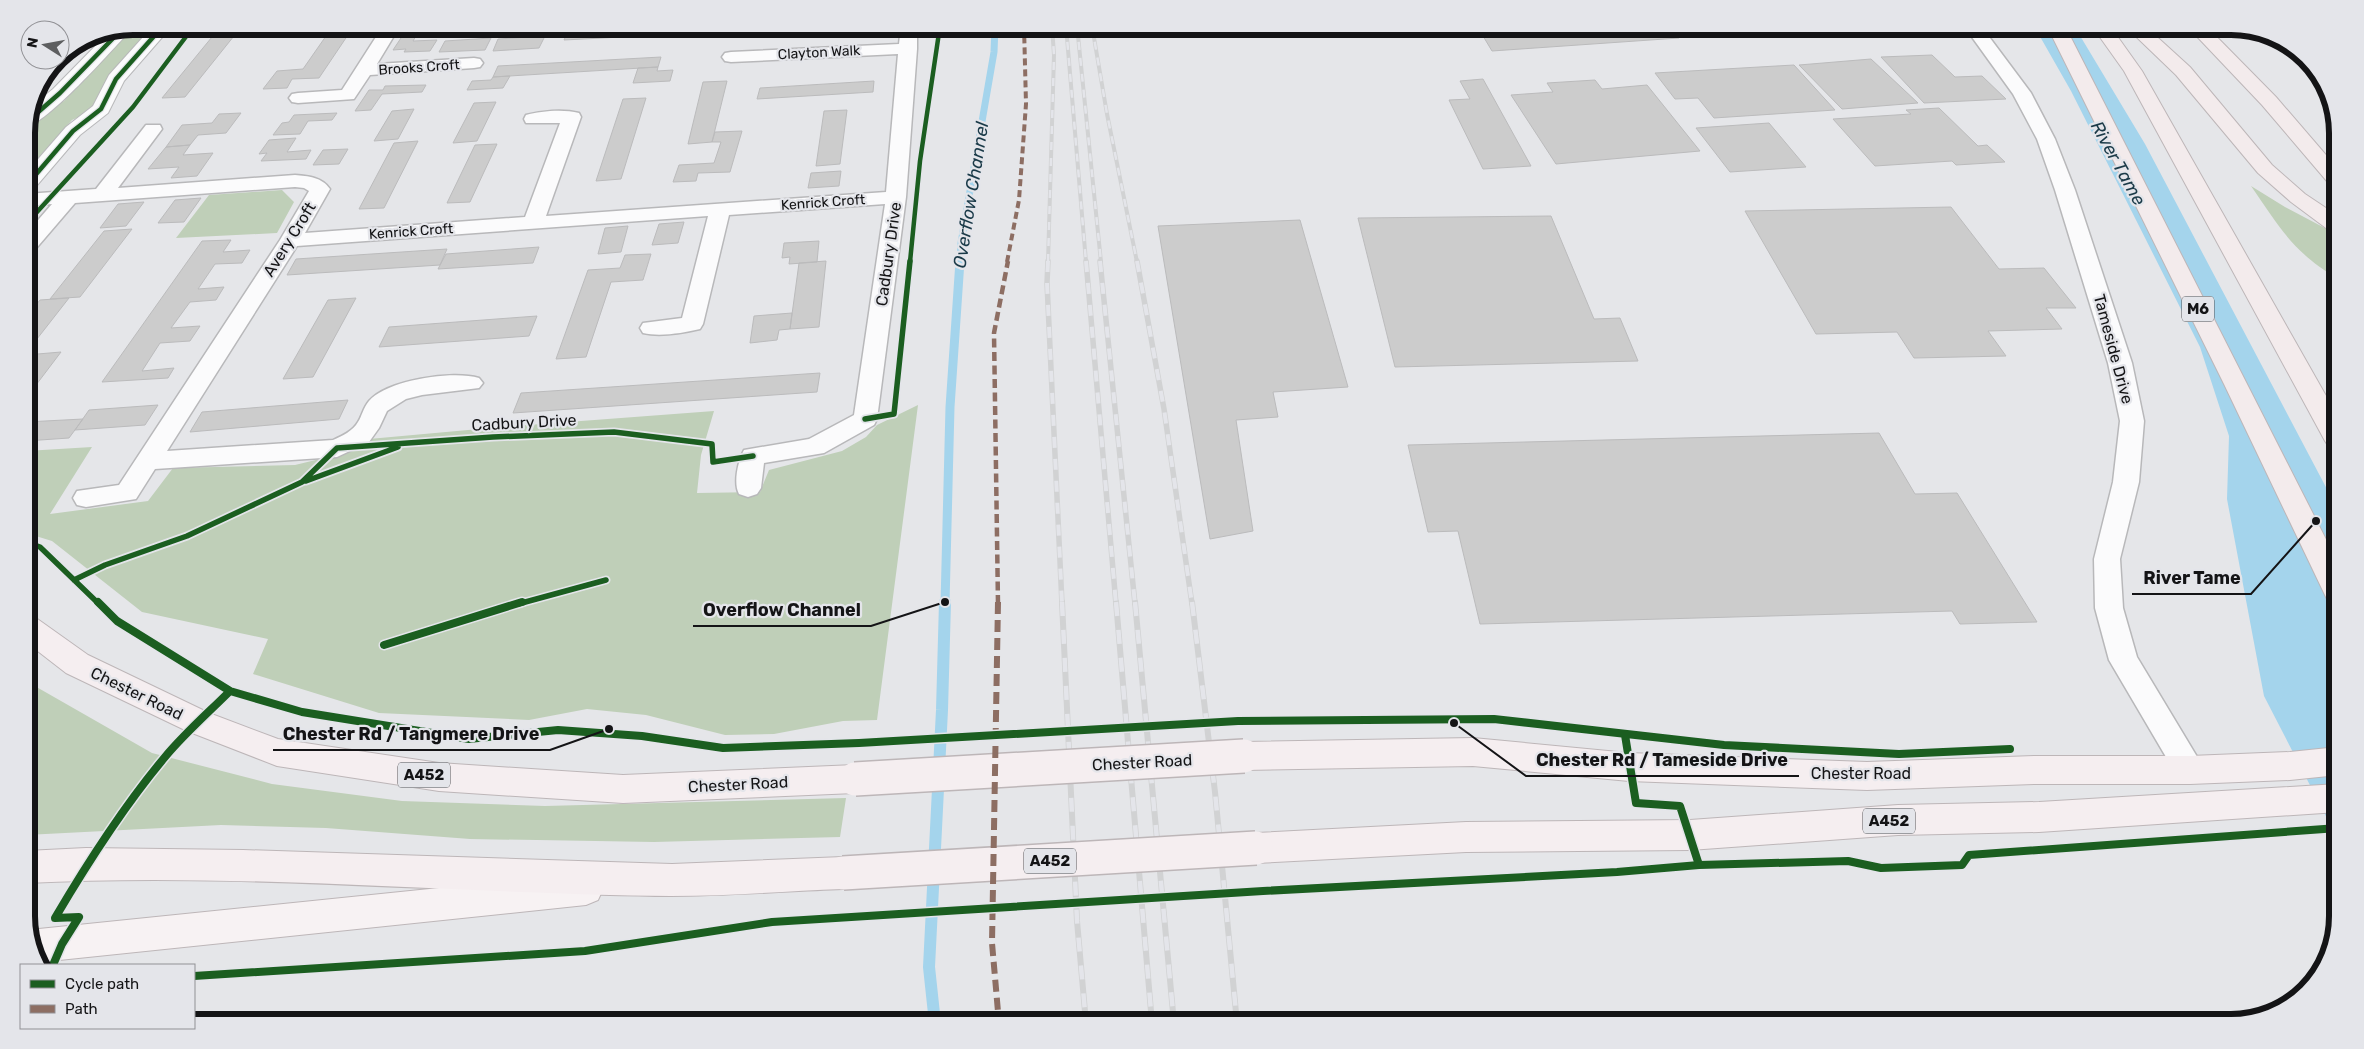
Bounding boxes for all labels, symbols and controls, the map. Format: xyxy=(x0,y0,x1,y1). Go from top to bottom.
north arrow xyxy=(20,20,70,70)
text: N xyxy=(23,36,42,49)
street label: Clayton Walk xyxy=(777,42,861,63)
street label: Brooks Croft xyxy=(378,56,461,79)
water label: River Tame xyxy=(2086,117,2150,209)
water label: Overflow Channel xyxy=(949,120,994,270)
street label: Kenrick Croft xyxy=(780,191,866,214)
street label: Avery Croft xyxy=(259,199,320,280)
street label: Cadbury Drive xyxy=(872,201,905,307)
street label: Kenrick Croft xyxy=(368,220,454,243)
street label: Tameside Drive xyxy=(2090,292,2137,406)
road number: M6 xyxy=(2182,296,2214,322)
street label: Cadbury Drive xyxy=(471,410,577,435)
callout: River Tame xyxy=(2132,561,2251,594)
text: River Tame xyxy=(2143,567,2241,589)
callout: Overflow Channel xyxy=(693,593,871,626)
text: Overflow Channel xyxy=(703,599,861,621)
street label: Chester Road xyxy=(88,663,186,724)
callout: Chester Rd / Tangmere Drive xyxy=(273,717,550,750)
text: Chester Rd / Tangmere Drive xyxy=(283,723,540,745)
callout: Chester Rd / Tameside Drive xyxy=(1526,743,1799,776)
text: Chester Rd / Tameside Drive xyxy=(1536,749,1788,771)
street label: Chester Road xyxy=(1091,750,1193,775)
road number: A452 xyxy=(398,762,450,788)
street label: Chester Road xyxy=(1811,764,1911,783)
street label: Chester Road xyxy=(687,772,789,797)
road number: A452 xyxy=(1863,808,1915,834)
road number: A452 xyxy=(1024,848,1076,874)
legend xyxy=(20,964,195,1029)
text: Cycle path xyxy=(65,975,139,993)
text: Path xyxy=(65,1000,98,1018)

